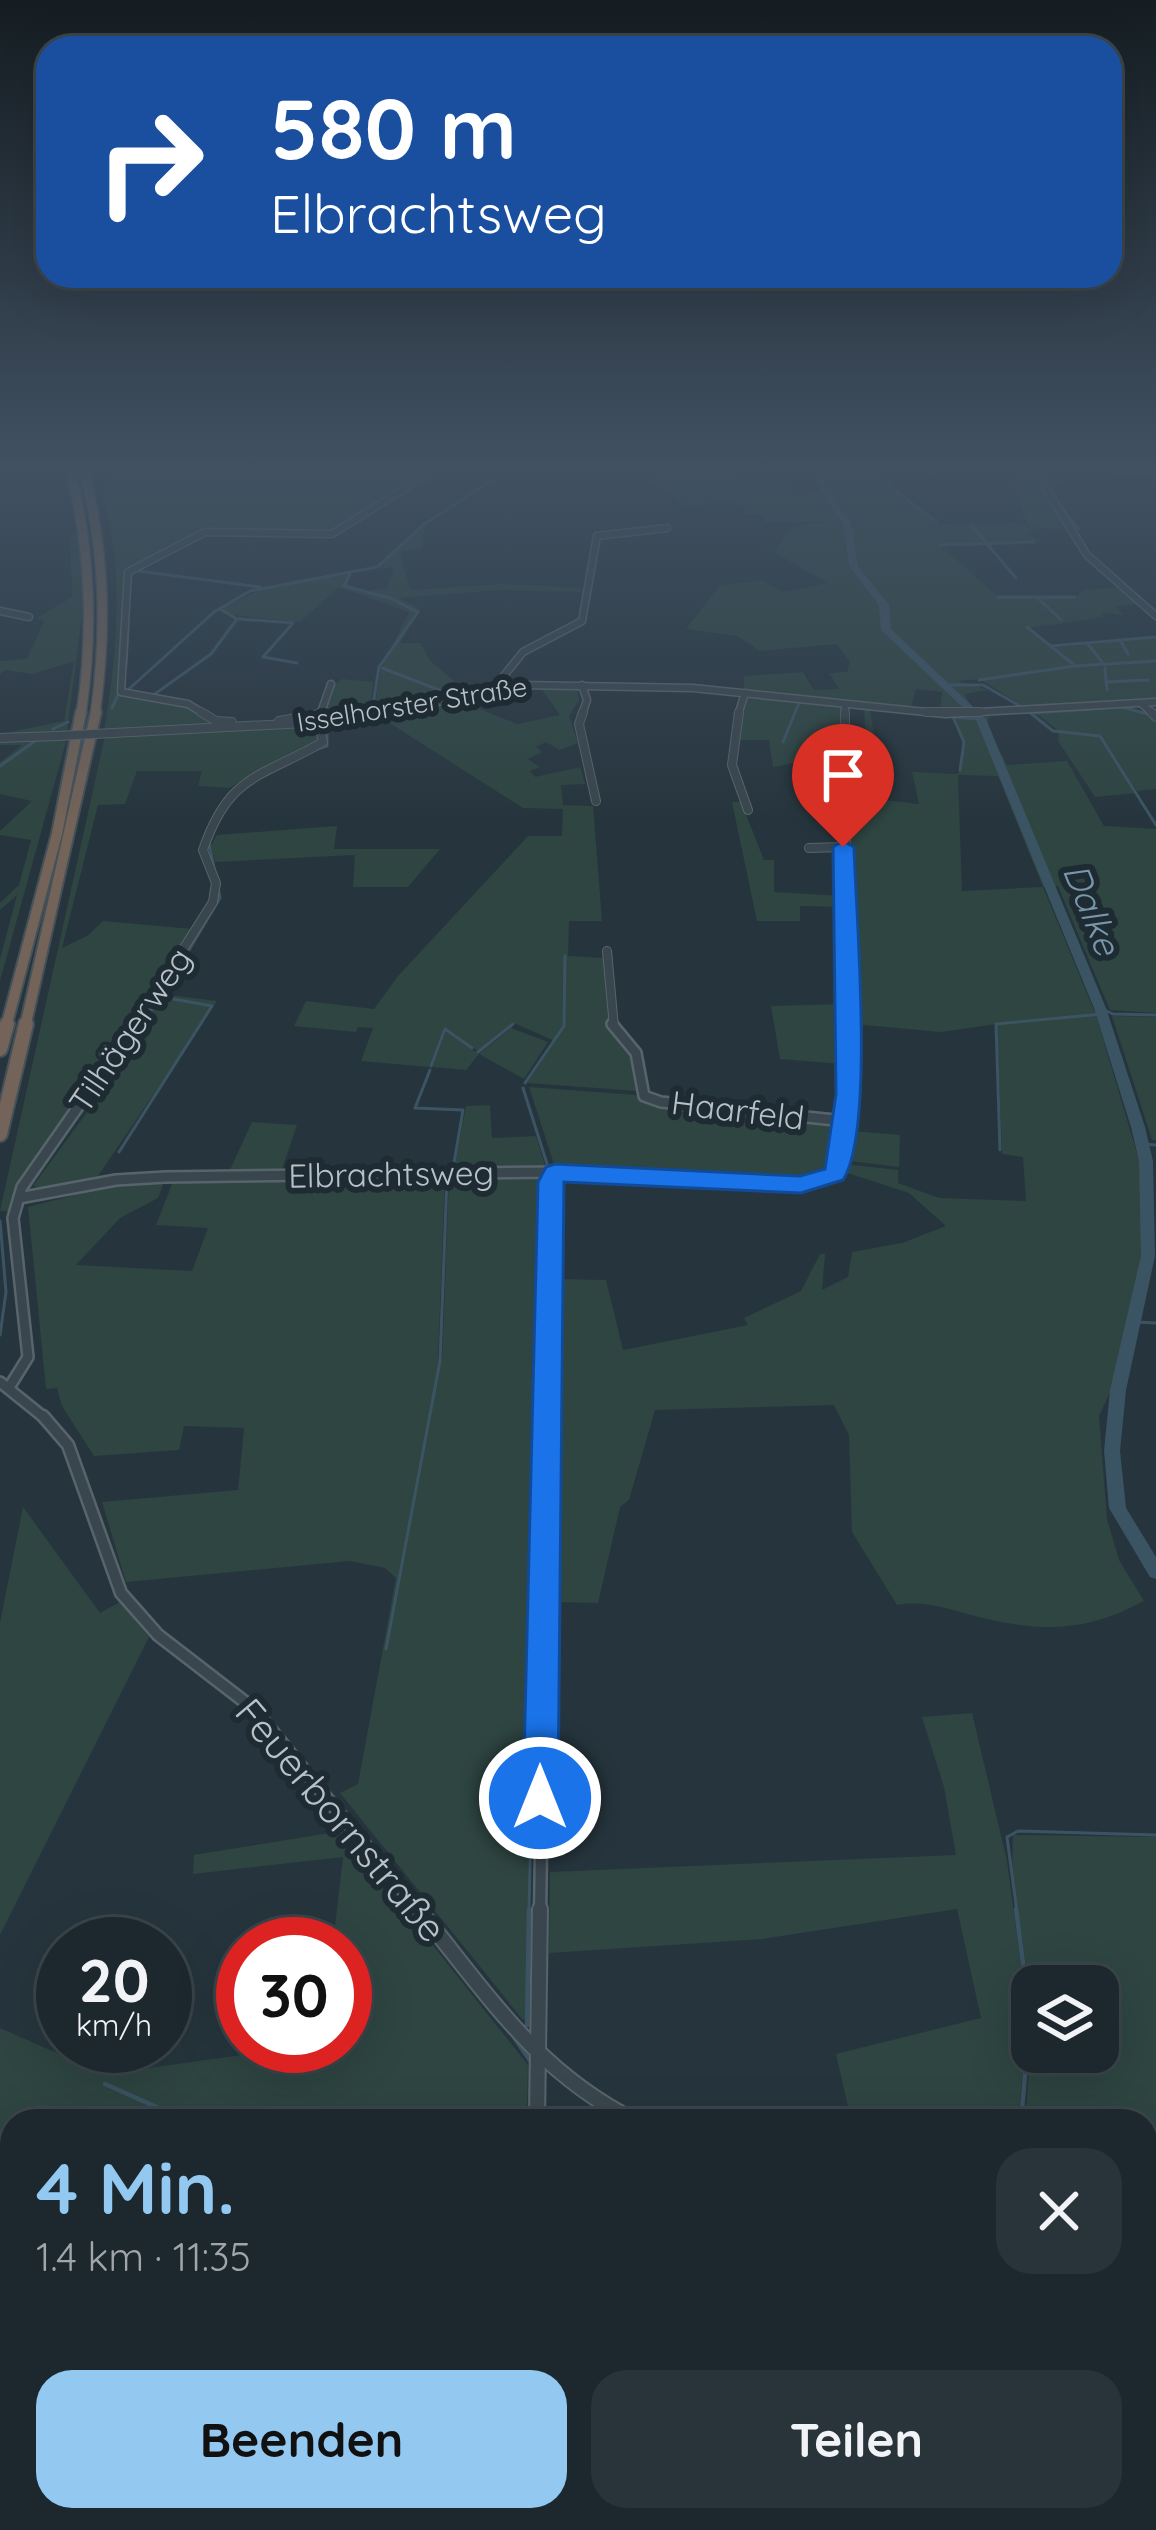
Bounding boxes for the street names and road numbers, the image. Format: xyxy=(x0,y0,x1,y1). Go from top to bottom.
street label: Isselhorster Straße xyxy=(294,669,529,739)
street label: Tilhägerweg xyxy=(59,939,200,1120)
street label: Haarfeld xyxy=(669,1081,807,1138)
street label: Elbrachtsweg xyxy=(288,1151,494,1196)
street label: Feuerbornstraße xyxy=(225,1688,457,1951)

